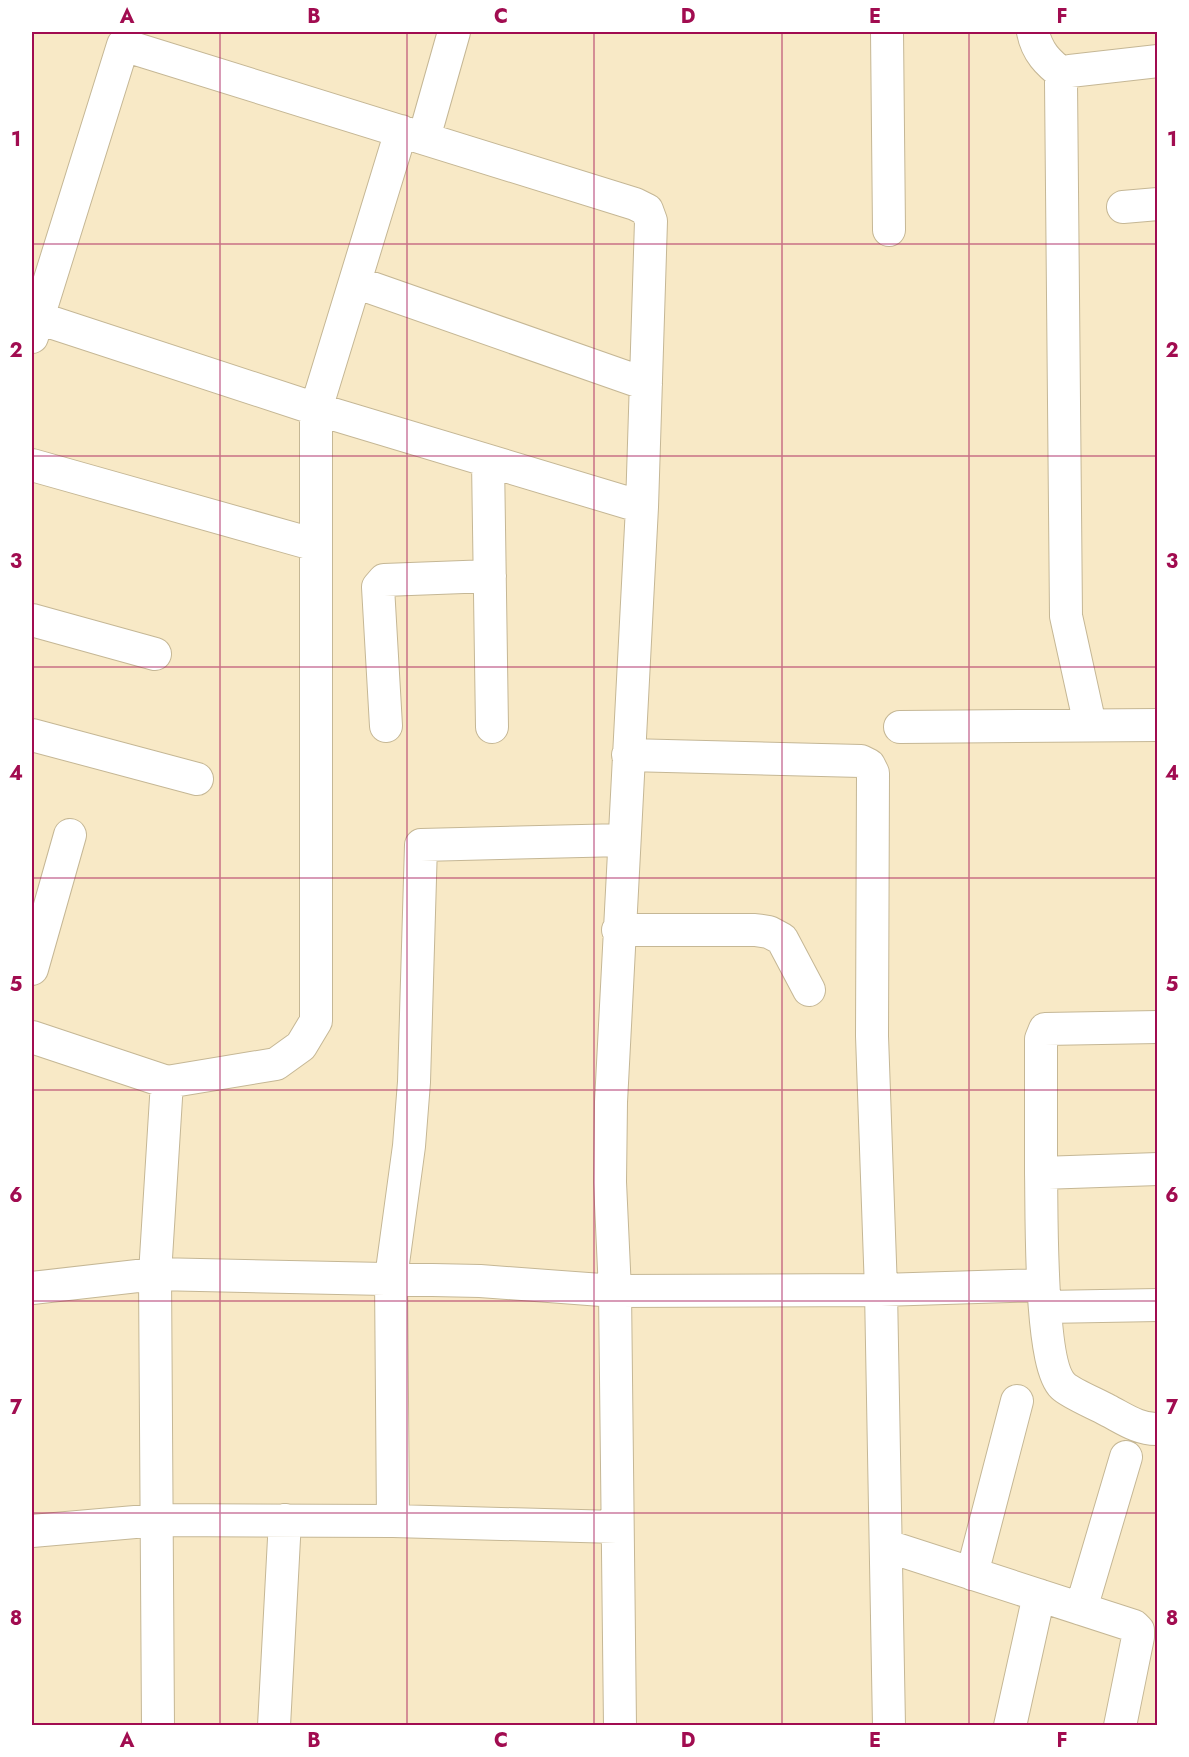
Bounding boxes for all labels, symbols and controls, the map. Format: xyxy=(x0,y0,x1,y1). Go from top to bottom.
text: A xyxy=(119,2,135,31)
text: B xyxy=(307,2,321,31)
text: C xyxy=(494,2,508,31)
text: D xyxy=(681,2,695,31)
text: E xyxy=(869,2,881,31)
text: F xyxy=(1056,2,1068,31)
text: 1 xyxy=(11,125,21,154)
text: 1 xyxy=(1167,125,1177,154)
text: 2 xyxy=(9,336,23,365)
text: 2 xyxy=(1165,336,1179,365)
text: 3 xyxy=(10,547,22,576)
text: 3 xyxy=(1166,547,1178,576)
text: 4 xyxy=(9,759,23,788)
text: 4 xyxy=(1165,759,1179,788)
text: 5 xyxy=(10,970,23,999)
text: 5 xyxy=(1166,970,1179,999)
text: 6 xyxy=(9,1181,23,1210)
text: 6 xyxy=(1165,1181,1179,1210)
text: 7 xyxy=(10,1393,23,1422)
text: 7 xyxy=(1166,1393,1179,1422)
text: 8 xyxy=(10,1604,22,1633)
text: 8 xyxy=(1166,1604,1178,1633)
text: A xyxy=(119,1726,135,1755)
text: B xyxy=(307,1726,321,1755)
text: C xyxy=(494,1726,508,1755)
text: D xyxy=(681,1726,695,1755)
text: E xyxy=(869,1726,881,1755)
text: F xyxy=(1056,1726,1068,1755)

